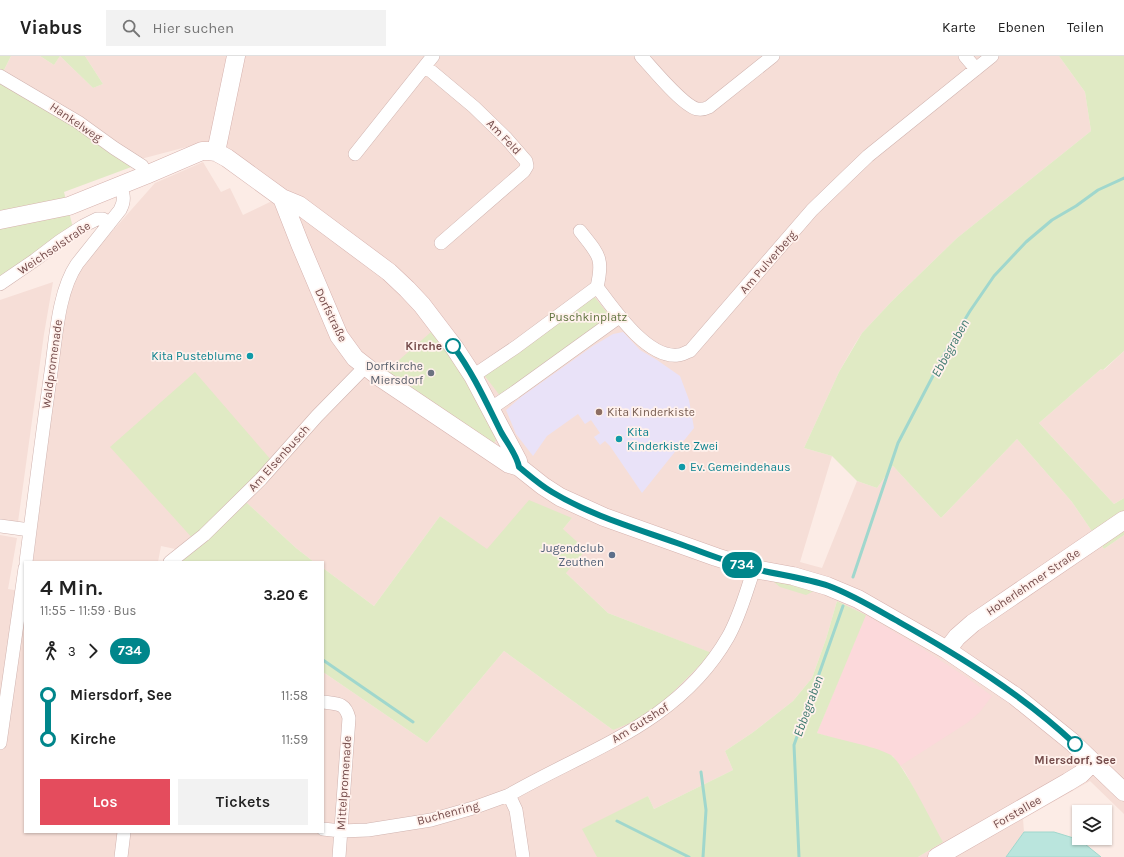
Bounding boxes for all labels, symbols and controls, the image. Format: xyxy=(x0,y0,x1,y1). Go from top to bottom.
search box xyxy=(106,10,386,46)
text: Viabus xyxy=(20,17,82,39)
icon: search xyxy=(120,17,142,39)
text: Hier suchen xyxy=(152,19,234,37)
text: Karte xyxy=(942,19,976,36)
text: Ebenen xyxy=(998,19,1045,36)
text: Teilen xyxy=(1067,19,1104,36)
street label: Hankelweg xyxy=(47,99,105,145)
street label: Am Feld xyxy=(484,116,524,158)
street label: Weichselstraße xyxy=(15,219,93,277)
street label: Am Pulverberg xyxy=(737,227,799,296)
street label: Dorfstraße xyxy=(312,286,350,344)
park label: Puschkinplatz xyxy=(549,310,628,324)
water label: Ebbegraben xyxy=(928,316,972,380)
street label: Waldpromenade xyxy=(39,319,65,409)
marker: Kirche xyxy=(445,338,461,354)
place label: Kirche xyxy=(405,339,442,353)
place label: Kita Pusteblume xyxy=(151,349,242,363)
marker: Kita Pusteblume xyxy=(245,351,255,361)
place label: Dorfkirche Miersdorf xyxy=(366,359,424,387)
marker: Dorfkirche Miersdorf xyxy=(426,368,436,378)
place label: Kita Kinderkiste xyxy=(607,405,695,419)
marker: Kita Kinderkiste xyxy=(594,407,604,417)
street label: Am Elsenbusch xyxy=(245,422,313,494)
place label: Kita Kinderkiste Zwei xyxy=(627,425,718,453)
marker: Kita Kinderkiste Zwei xyxy=(614,434,624,444)
place label: Ev. Gemeindehaus xyxy=(690,460,791,474)
marker: Ev. Gemeindehaus xyxy=(677,462,687,472)
place label: Jugendclub Zeuthen xyxy=(541,541,604,569)
street label: Hoherlehmer Straße xyxy=(984,545,1082,619)
marker: Jugendclub Zeuthen xyxy=(607,550,617,560)
line badge: 734 xyxy=(719,552,765,578)
text: 734 xyxy=(730,556,754,573)
text: 4 Min. xyxy=(40,575,103,601)
text: 3.20 € xyxy=(264,586,308,604)
text: 11:55 – 11:59 · Bus xyxy=(40,603,136,618)
icon: walk xyxy=(40,640,62,662)
icon: forward xyxy=(82,640,104,662)
text: 734 xyxy=(118,642,142,659)
text: 3 xyxy=(68,644,76,659)
water label: Ebbegraben xyxy=(790,673,826,739)
text: Miersdorf, See xyxy=(70,686,172,704)
text: 11:58 xyxy=(281,688,308,703)
street label: Am Gutshof xyxy=(609,699,672,746)
text: Kirche xyxy=(70,730,116,748)
text: 11:59 xyxy=(282,732,308,747)
street label: Mittelpromenade xyxy=(334,735,354,831)
marker: Miersdorf, See xyxy=(1067,736,1083,752)
place label: Miersdorf, See xyxy=(1034,753,1116,767)
button: Los xyxy=(40,779,170,825)
button: Tickets xyxy=(178,779,308,825)
street label: Forstallee xyxy=(990,793,1044,831)
street label: Buchenring xyxy=(416,798,481,828)
map controls xyxy=(1072,805,1112,845)
button: layers xyxy=(1072,805,1112,845)

